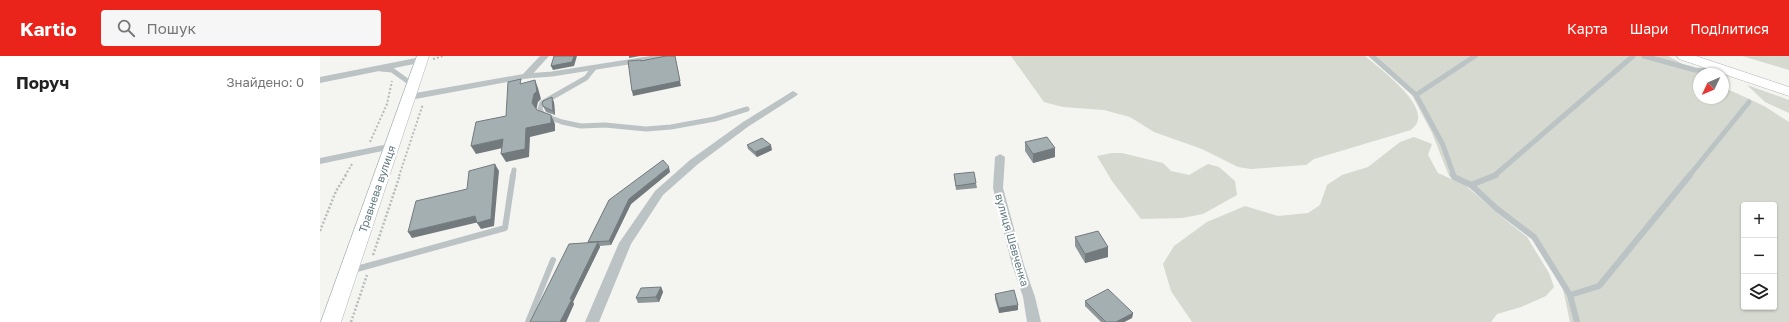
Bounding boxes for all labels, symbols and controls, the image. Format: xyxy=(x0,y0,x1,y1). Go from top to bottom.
search box xyxy=(101,10,381,46)
text: Kartio xyxy=(20,17,77,40)
icon: search xyxy=(115,17,137,39)
text: Пошук xyxy=(147,19,196,37)
text: Карта xyxy=(1567,20,1608,37)
text: Шари xyxy=(1630,20,1668,37)
text: Поділитися xyxy=(1690,20,1769,37)
north arrow xyxy=(1693,68,1729,104)
text: Поруч xyxy=(16,72,69,93)
text: Знайдено: 0 xyxy=(226,74,304,90)
street label: Травнева вулиця xyxy=(355,143,398,234)
street label: вулиця Шевченка xyxy=(993,192,1032,288)
map controls xyxy=(1741,202,1777,310)
button: + xyxy=(1741,202,1777,238)
button: − xyxy=(1741,238,1777,274)
button: layers xyxy=(1741,274,1777,310)

